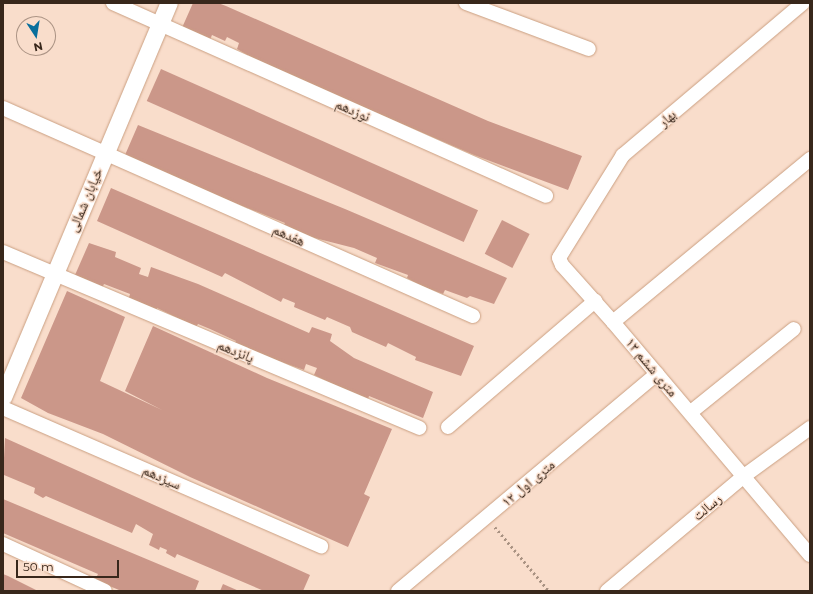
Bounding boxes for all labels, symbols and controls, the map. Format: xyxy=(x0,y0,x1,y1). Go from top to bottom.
north arrow xyxy=(16,16,56,56)
text: N xyxy=(32,39,44,55)
street label: نوزدهم xyxy=(333,95,373,125)
street label: بهار xyxy=(655,106,679,130)
street label: خیابان شمالی xyxy=(64,165,106,235)
street label: هفدهم xyxy=(270,220,308,250)
street label: ۱۲ متری ششم xyxy=(623,334,681,400)
street label: پانزدهم xyxy=(215,336,257,366)
street label: ۱۲ متری اول xyxy=(498,456,558,510)
street label: سیزدهم xyxy=(140,461,184,493)
street label: رسالت xyxy=(689,490,725,524)
scale bar xyxy=(18,552,121,578)
text: 50 m xyxy=(23,559,54,574)

